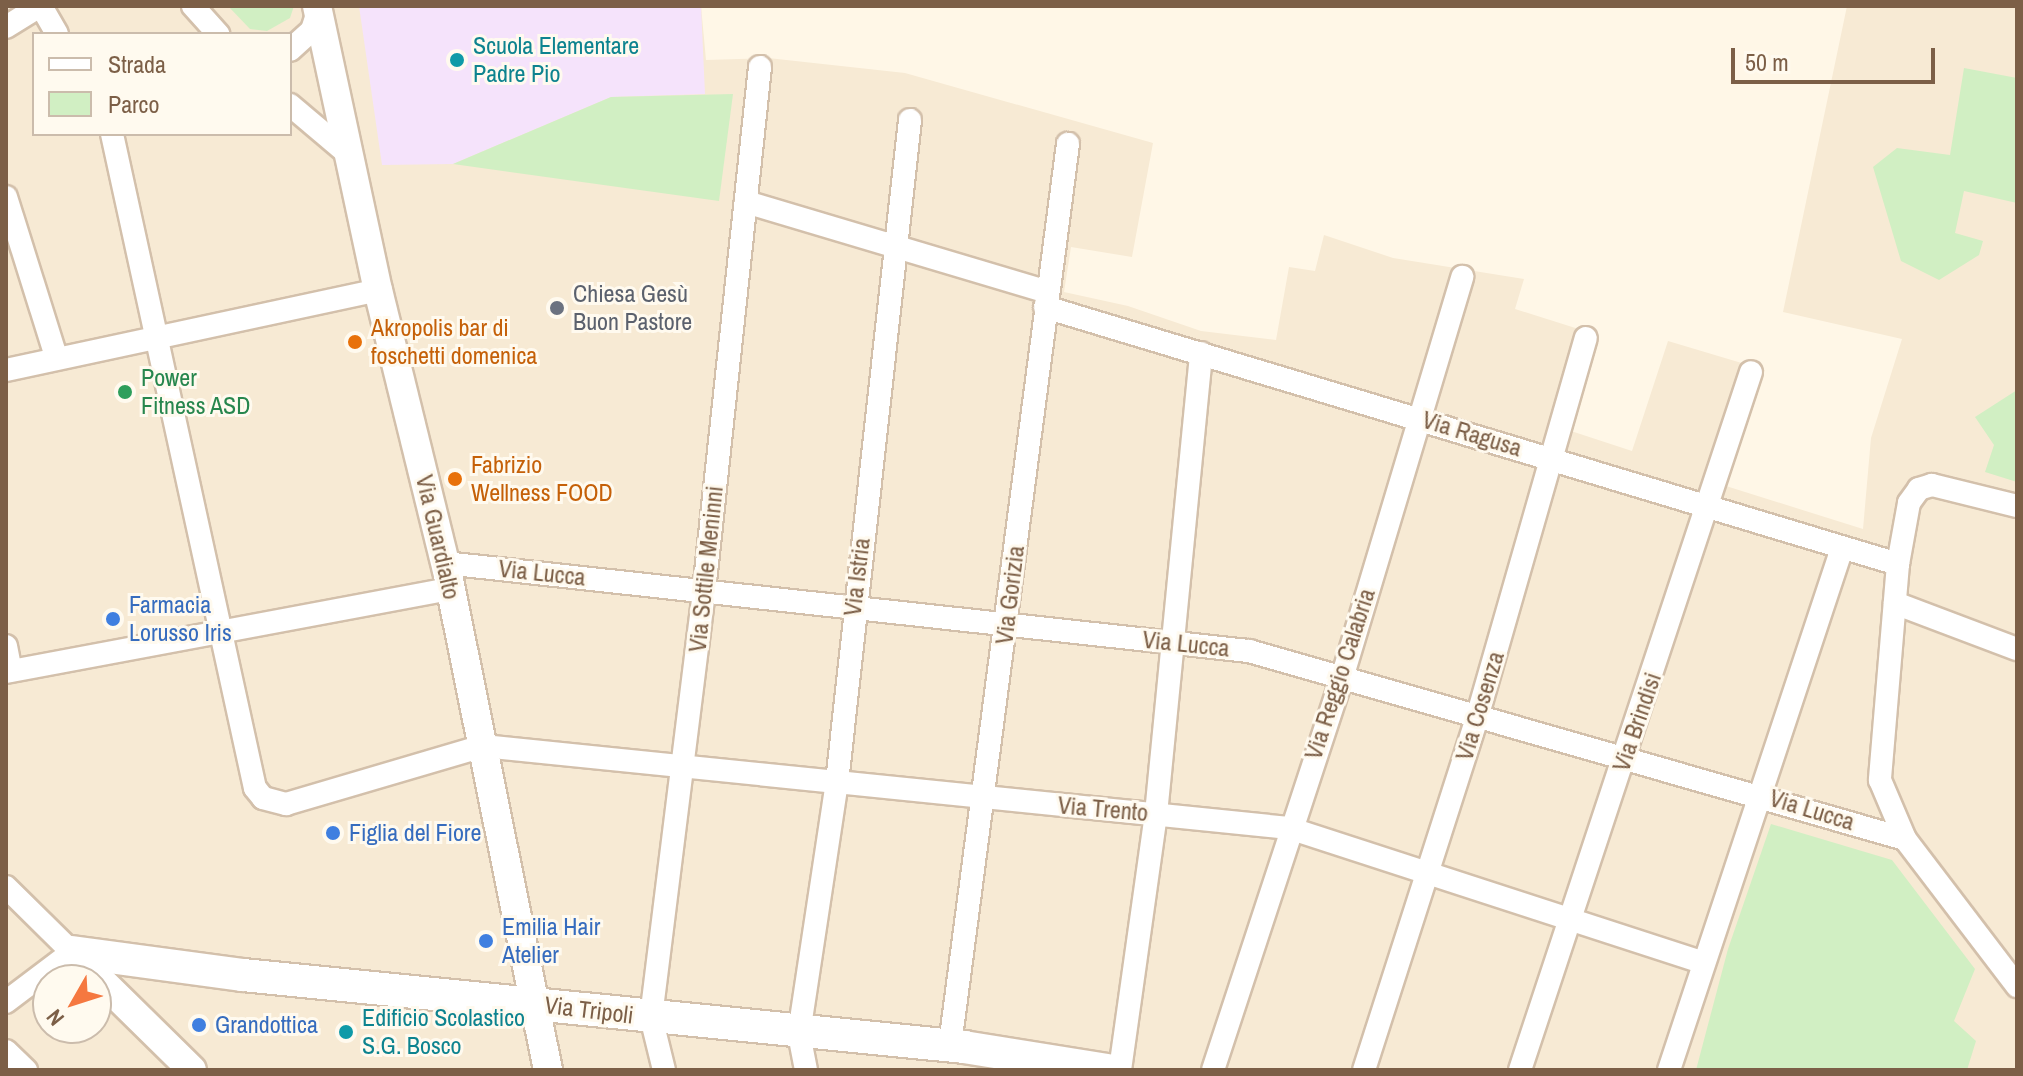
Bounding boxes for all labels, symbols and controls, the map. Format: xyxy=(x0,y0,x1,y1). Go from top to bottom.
legend xyxy=(32,32,292,136)
place label: Scuola Elementare Padre Pio xyxy=(473,32,639,88)
scale bar xyxy=(1735,32,1939,82)
text: 50 m xyxy=(1745,46,1789,78)
text: Strada xyxy=(108,48,166,80)
marker: Scuola Elementare Padre Pio xyxy=(448,51,466,69)
text: Parco xyxy=(108,88,159,120)
place label: Chiesa Gesù Buon Pastore xyxy=(573,280,692,336)
marker: Chiesa Gesù Buon Pastore xyxy=(548,299,566,317)
place label: Akropolis bar di foschetti domenica xyxy=(371,314,537,370)
marker: Akropolis bar di foschetti domenica xyxy=(346,333,364,351)
place label: Power Fitness ASD xyxy=(141,364,251,420)
marker: Power Fitness ASD xyxy=(116,383,134,401)
street label: Via Ragusa xyxy=(1419,405,1525,463)
place label: Fabrizio Wellness FOOD xyxy=(471,451,613,507)
marker: Fabrizio Wellness FOOD xyxy=(446,470,464,488)
street label: Via Guardialto xyxy=(410,472,466,602)
street label: Via Sottile Meninni xyxy=(683,484,729,654)
street label: Via Istria xyxy=(838,536,876,618)
street label: Via Gorizia xyxy=(990,544,1030,646)
street label: Via Lucca xyxy=(497,554,587,592)
street label: Via Reggio Calabria xyxy=(1299,585,1381,763)
place label: Farmacia Lorusso Iris xyxy=(129,591,232,647)
marker: Farmacia Lorusso Iris xyxy=(104,610,122,628)
street label: Via Lucca xyxy=(1141,625,1231,663)
street label: Via Cosenza xyxy=(1450,648,1510,764)
street label: Via Brindisi xyxy=(1607,669,1667,775)
street label: Via Lucca xyxy=(1766,783,1858,837)
street label: Via Trento xyxy=(1056,791,1150,827)
place label: Figlia del Fiore xyxy=(349,819,481,847)
marker: Figlia del Fiore xyxy=(324,824,342,842)
place label: Emilia Hair Atelier xyxy=(502,913,600,969)
marker: Emilia Hair Atelier xyxy=(477,932,495,950)
north arrow xyxy=(32,964,112,1044)
street label: Via Tripoli xyxy=(543,990,635,1030)
text: N xyxy=(39,1003,71,1032)
place label: Edificio Scolastico S.G. Bosco xyxy=(362,1004,525,1060)
place label: Grandottica xyxy=(215,1011,318,1039)
marker: Grandottica xyxy=(190,1016,208,1034)
marker: Edificio Scolastico S.G. Bosco xyxy=(337,1023,355,1041)

